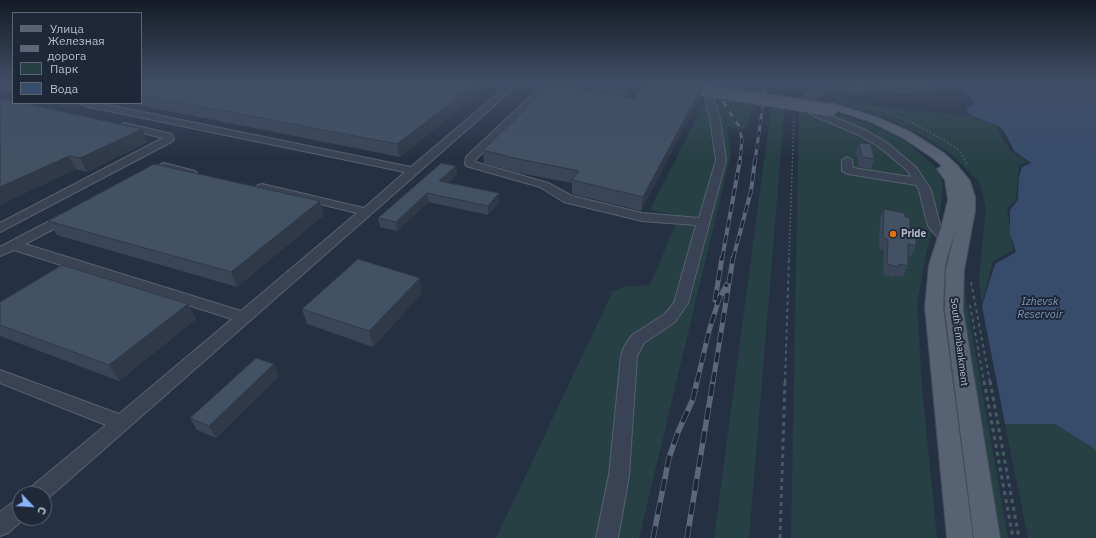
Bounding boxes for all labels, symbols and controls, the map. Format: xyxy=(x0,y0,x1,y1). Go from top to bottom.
legend xyxy=(12,12,142,104)
text: Улица xyxy=(50,21,84,36)
text: Железная дорога xyxy=(47,33,105,63)
text: Парк xyxy=(50,61,78,76)
text: Вода xyxy=(50,81,78,96)
place label: Pride xyxy=(901,228,926,240)
marker: Pride xyxy=(888,229,898,239)
water label: Izhevsk Reservoir xyxy=(1017,295,1063,321)
street label: South Embankment xyxy=(948,297,970,387)
north arrow xyxy=(12,486,52,526)
text: С xyxy=(34,504,50,517)

